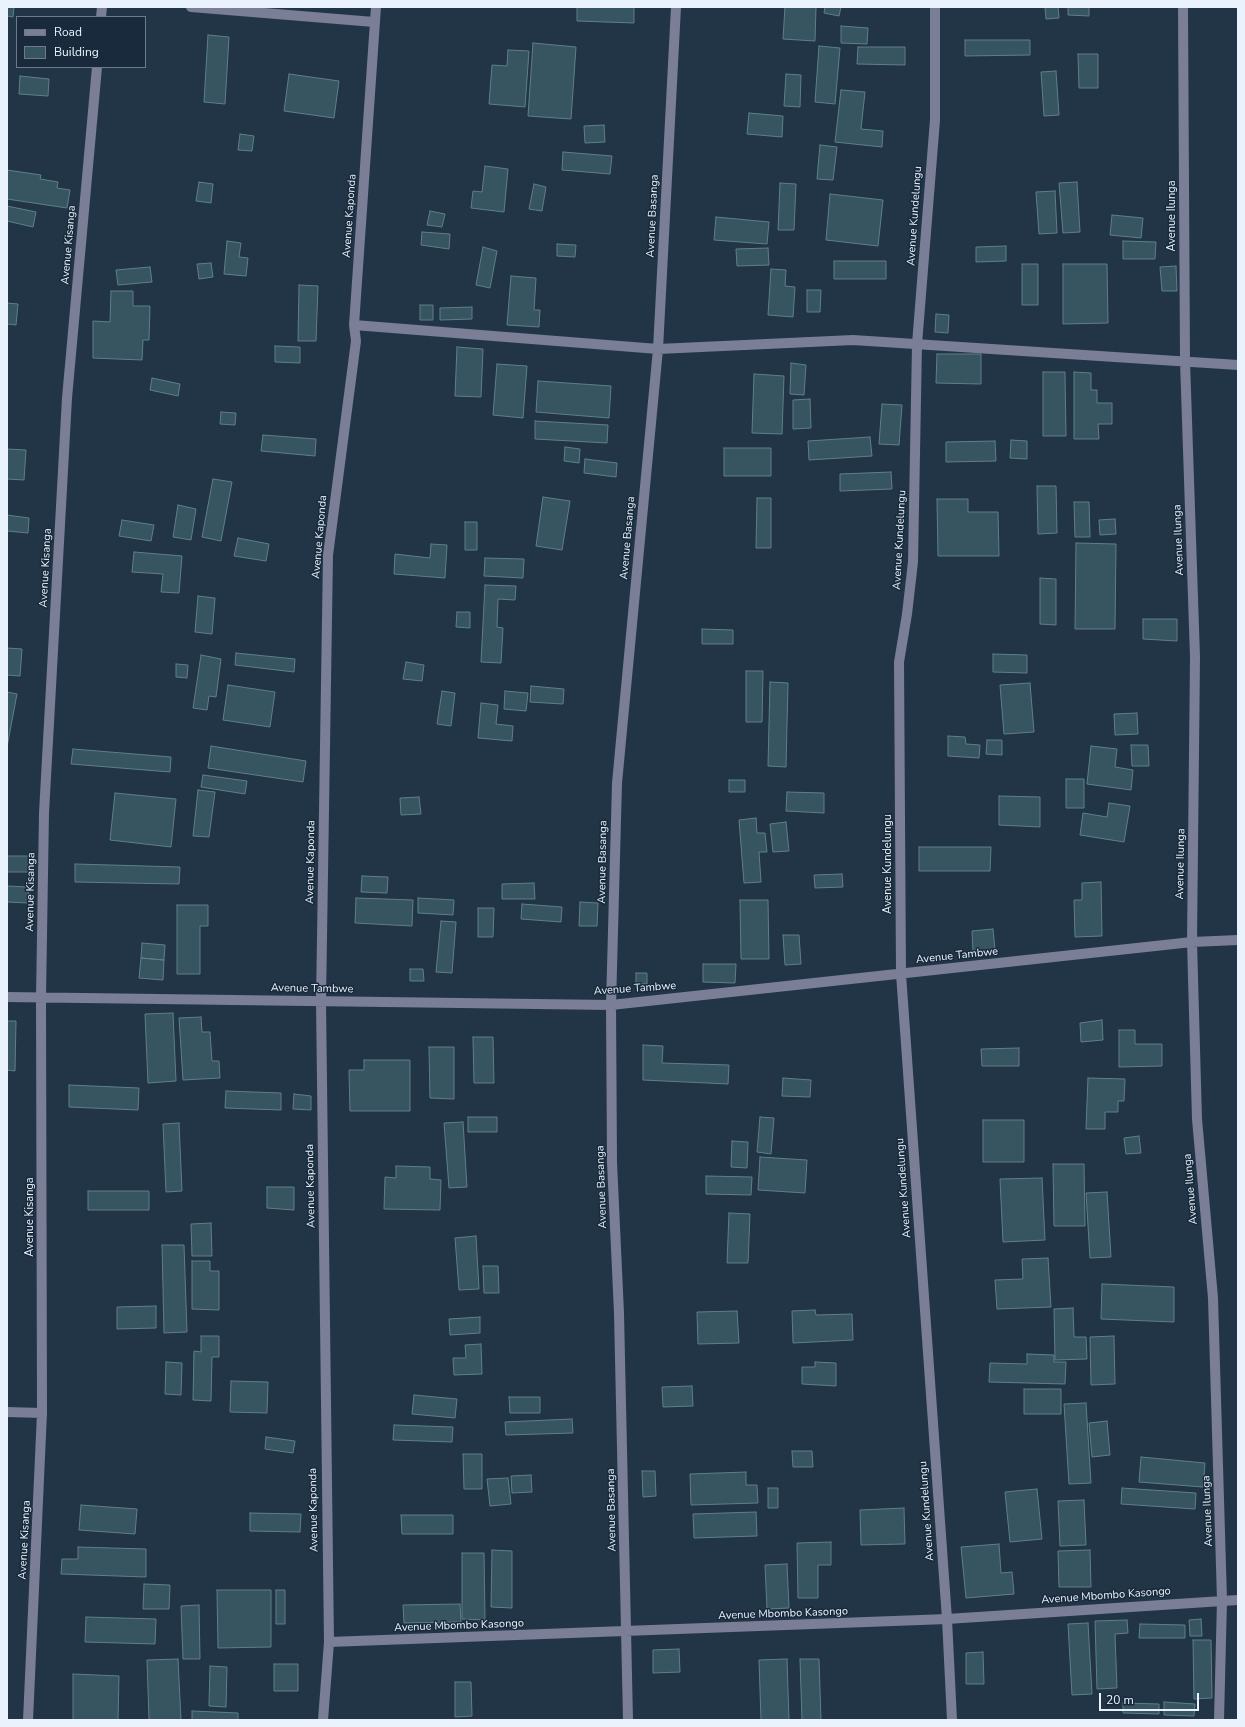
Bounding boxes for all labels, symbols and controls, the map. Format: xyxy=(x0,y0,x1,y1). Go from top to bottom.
legend xyxy=(16,16,146,68)
text: Road xyxy=(54,24,82,40)
text: Building xyxy=(54,44,99,60)
street label: Avenue Kundelungu xyxy=(905,166,925,266)
street label: Avenue Kaponda xyxy=(340,174,360,258)
street label: Avenue Basanga xyxy=(644,174,662,258)
street label: Avenue Ilunga xyxy=(1165,180,1179,252)
street label: Avenue Kisanga xyxy=(59,205,79,285)
street label: Avenue Kundelungu xyxy=(891,490,909,590)
street label: Avenue Kaponda xyxy=(310,495,330,579)
street label: Avenue Basanga xyxy=(618,496,638,580)
street label: Avenue Ilunga xyxy=(1171,504,1187,576)
street label: Avenue Kisanga xyxy=(37,528,55,608)
street label: Avenue Kundelungu xyxy=(881,814,895,914)
street label: Avenue Kaponda xyxy=(304,820,318,904)
street label: Avenue Basanga xyxy=(596,820,610,904)
street label: Avenue Ilunga xyxy=(1174,828,1188,900)
street label: Avenue Kisanga xyxy=(24,852,38,932)
street label: Avenue Tambwe xyxy=(915,945,999,967)
street label: Avenue Tambwe xyxy=(593,980,677,998)
street label: Avenue Tambwe xyxy=(271,982,353,996)
street label: Avenue Kundelungu xyxy=(894,1138,914,1238)
street label: Avenue Kaponda xyxy=(304,1144,318,1228)
street label: Avenue Basanga xyxy=(594,1145,610,1229)
street label: Avenue Ilunga xyxy=(1181,1153,1201,1225)
street label: Avenue Kisanga xyxy=(23,1177,37,1257)
street label: Avenue Kundelungu xyxy=(917,1461,937,1561)
street label: Avenue Kaponda xyxy=(307,1468,321,1552)
street label: Avenue Basanga xyxy=(605,1468,619,1552)
street label: Avenue Ilunga xyxy=(1200,1475,1216,1547)
street label: Avenue Kisanga xyxy=(16,1500,34,1580)
street label: Avenue Mbombo Kasongo xyxy=(1041,1585,1171,1607)
street label: Avenue Mbombo Kasongo xyxy=(718,1605,848,1623)
street label: Avenue Mbombo Kasongo xyxy=(394,1617,524,1635)
scale bar xyxy=(1101,1685,1201,1711)
text: 20 m xyxy=(1106,1692,1134,1708)

